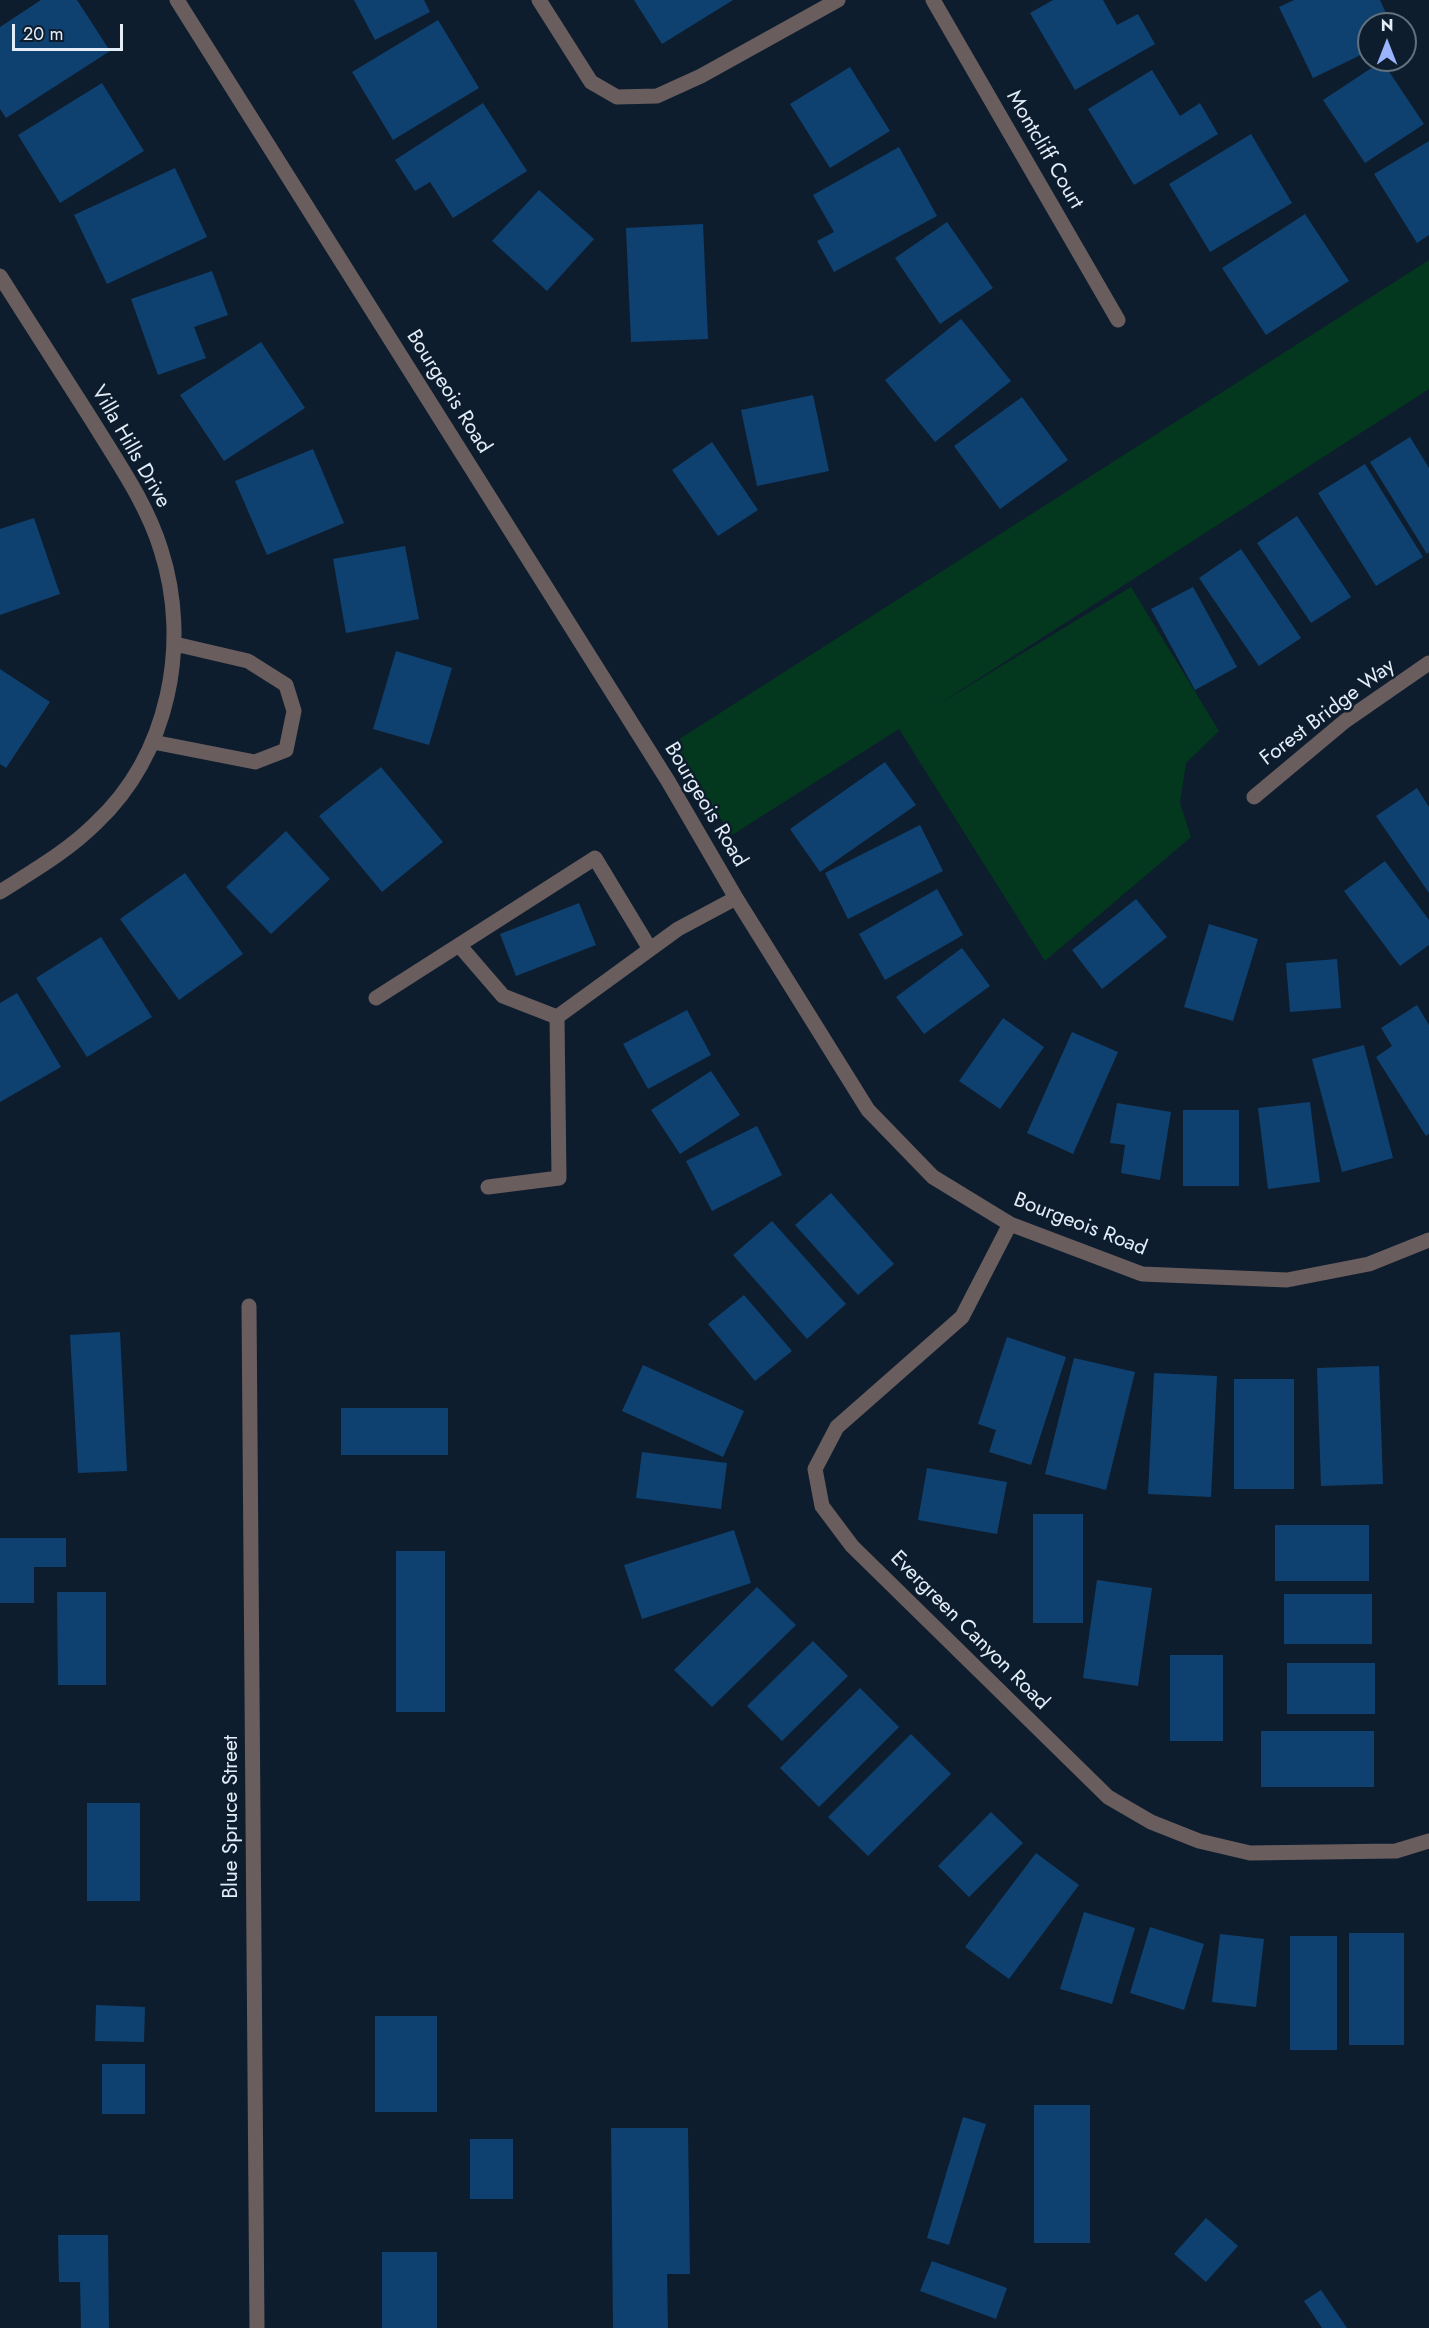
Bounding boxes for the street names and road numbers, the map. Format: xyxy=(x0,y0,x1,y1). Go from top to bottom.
street label: Montcliff Court xyxy=(1000,86,1088,214)
street label: Bourgeois Road xyxy=(400,326,496,458)
street label: Villa Hills Drive xyxy=(85,381,175,513)
street label: Forest Bridge Way xyxy=(1256,654,1400,772)
street label: Bourgeois Road xyxy=(658,738,752,872)
street label: Bourgeois Road xyxy=(1010,1188,1150,1262)
street label: Evergreen Canyon Road xyxy=(884,1546,1054,1716)
street label: Blue Spruce Street xyxy=(219,1735,245,1899)

